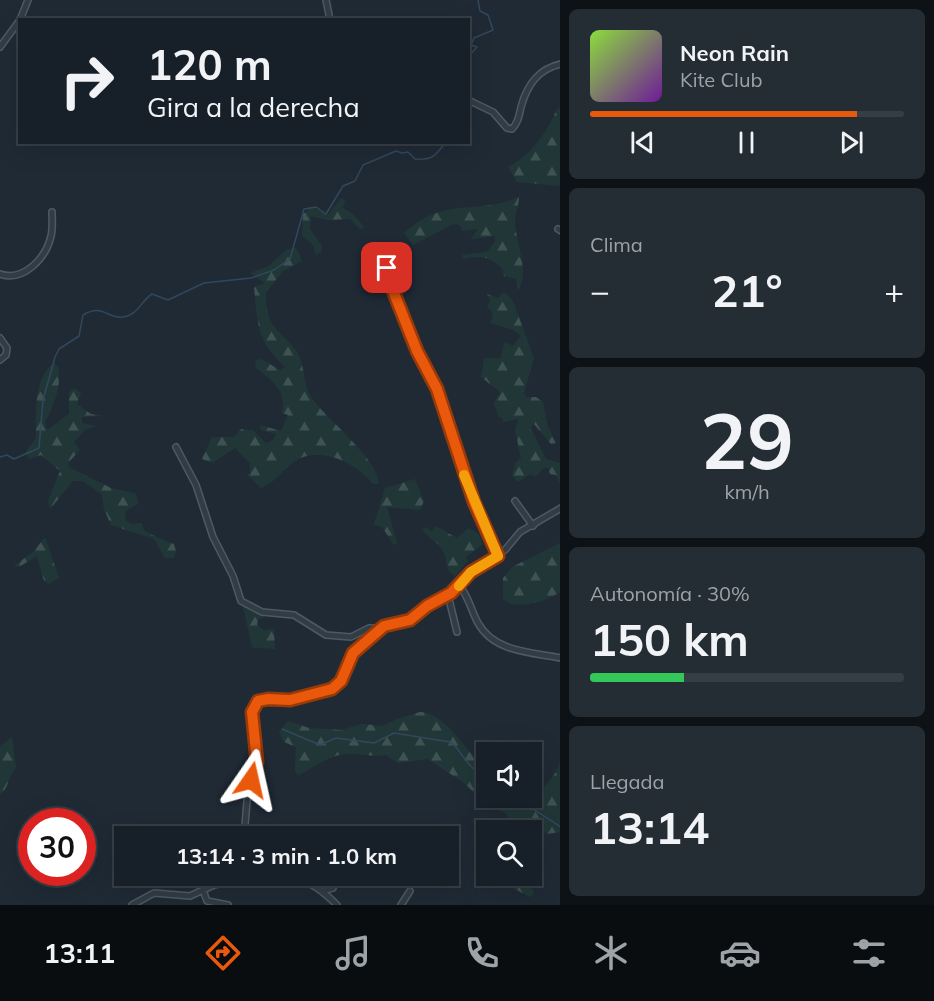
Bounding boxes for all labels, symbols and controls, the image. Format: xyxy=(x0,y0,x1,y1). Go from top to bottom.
text: 120 m xyxy=(147,38,272,91)
text: Neon Rain xyxy=(680,39,789,67)
icon: right xyxy=(48,42,126,120)
text: Kite Club xyxy=(680,67,762,92)
text: Gira a la derecha xyxy=(147,90,360,124)
icon: previous xyxy=(626,126,659,159)
icon: pause xyxy=(730,126,763,159)
icon: next xyxy=(835,126,868,159)
text: Clima xyxy=(590,232,643,257)
pin xyxy=(361,242,412,293)
icon: arrive xyxy=(370,251,403,284)
text: 21° xyxy=(711,262,783,318)
text: − xyxy=(590,270,610,311)
text: + xyxy=(884,270,904,311)
text: 29 xyxy=(700,391,794,489)
text: km/h xyxy=(724,479,770,504)
text: Autonomía · 30% xyxy=(590,581,750,606)
text: 150 km xyxy=(590,611,749,667)
map controls xyxy=(476,742,542,886)
button: sound xyxy=(476,742,542,808)
position arrow xyxy=(219,748,283,812)
text: Llegada xyxy=(590,769,665,794)
text: 13:14 xyxy=(590,799,709,855)
speed limit sign: 30 xyxy=(18,808,96,886)
button: search xyxy=(476,820,542,886)
text: 13:14 · 3 min · 1.0 km xyxy=(176,842,397,870)
icon: directions xyxy=(202,932,244,974)
icon: music xyxy=(332,932,374,974)
icon: phone xyxy=(461,932,503,974)
icon: climate xyxy=(590,932,632,974)
icon: car xyxy=(719,932,761,974)
icon: filters xyxy=(848,932,890,974)
text: 13:11 xyxy=(44,936,115,970)

